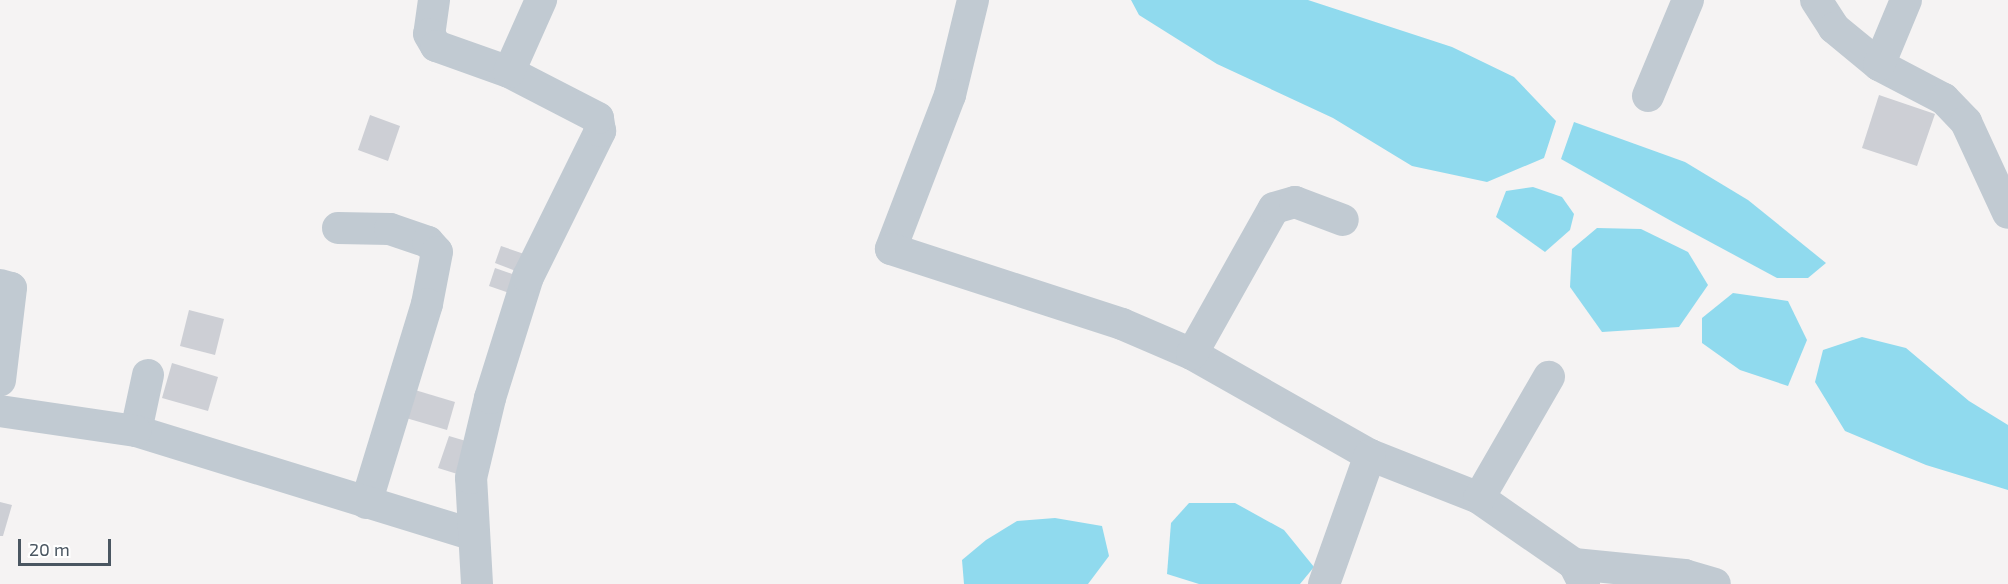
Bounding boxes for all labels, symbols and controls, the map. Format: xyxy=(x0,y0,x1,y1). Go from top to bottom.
scale bar xyxy=(21,527,114,565)
text: 20 m xyxy=(29,538,70,560)

